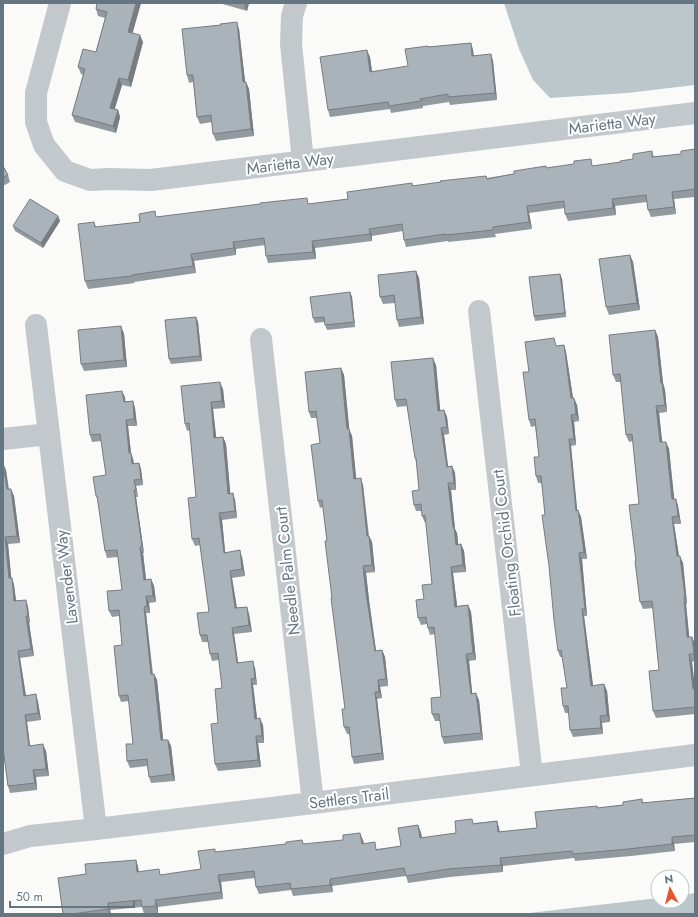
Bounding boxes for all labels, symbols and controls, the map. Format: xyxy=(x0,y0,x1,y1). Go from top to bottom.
street label: Marietta Way xyxy=(567,107,658,140)
street label: Marietta Way xyxy=(245,147,336,180)
street label: Floating Orchid Court xyxy=(486,468,527,618)
street label: Needle Palm Court xyxy=(269,505,306,636)
street label: Lavender Way xyxy=(49,528,84,625)
street label: Settlers Trail xyxy=(308,782,390,815)
north arrow xyxy=(650,869,690,909)
text: N xyxy=(663,871,674,888)
scale bar xyxy=(10,883,134,909)
text: 50 m xyxy=(16,888,43,906)

